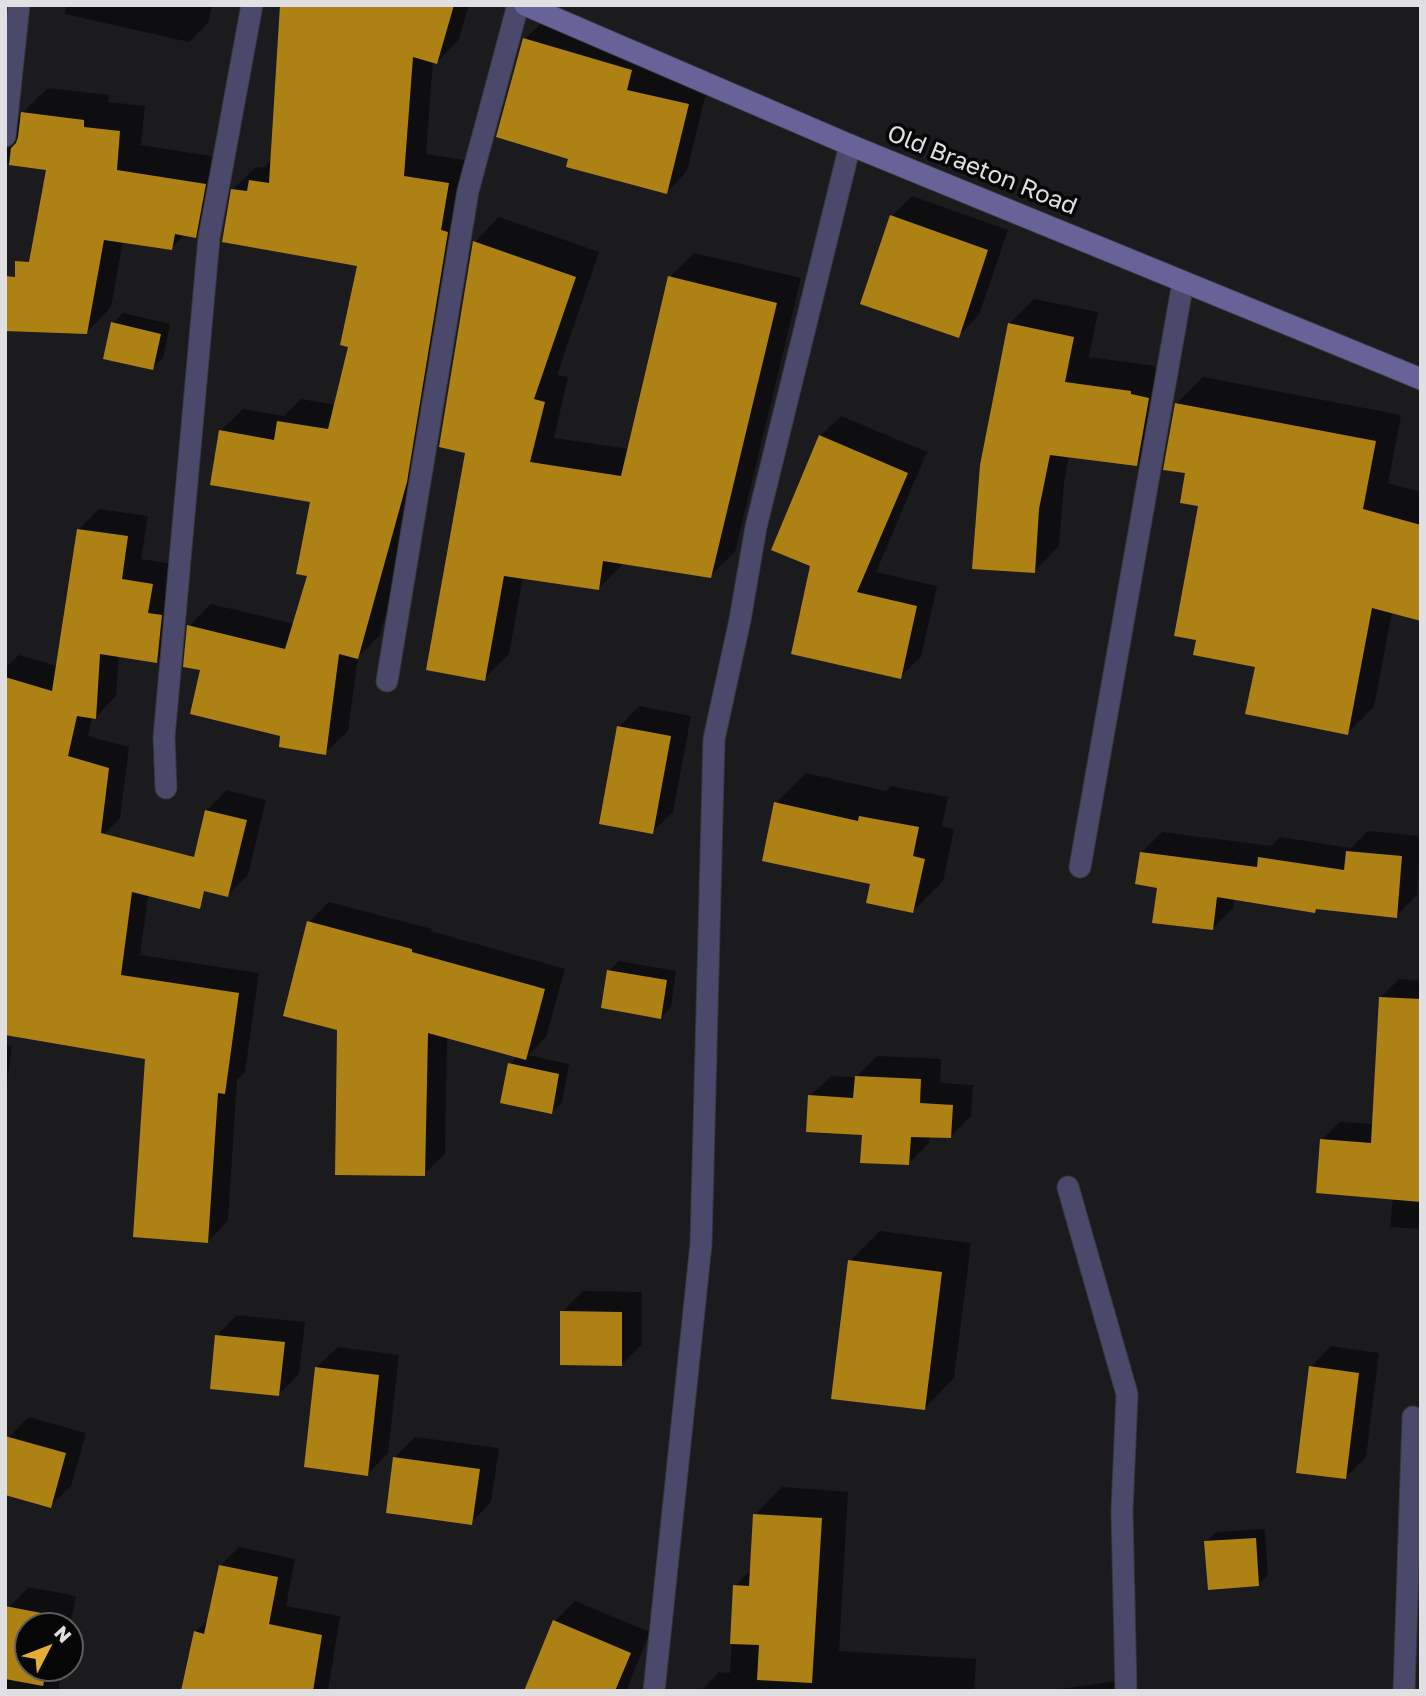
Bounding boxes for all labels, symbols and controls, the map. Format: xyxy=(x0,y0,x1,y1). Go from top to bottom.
street label: Old Braeton Road xyxy=(883,119,1081,221)
north arrow xyxy=(14,1612,84,1682)
text: N xyxy=(50,1621,77,1647)

